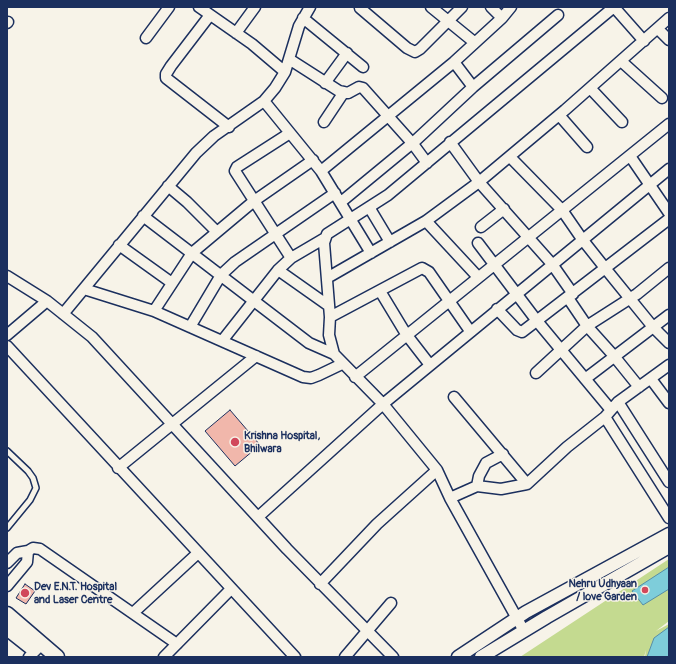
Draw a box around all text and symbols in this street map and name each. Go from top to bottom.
place label: Krishna Hospital, Bhilwara [244,429,320,455]
marker: Krishna Hospital, Bhilwara [229,436,241,448]
place label: Nehru Udhyaan / love Garden [568,577,637,603]
place label: Dev E.N.T. Hospital and Laser Centre [34,580,117,606]
marker: Nehru Udhyaan / love Garden [640,585,650,595]
marker: Dev E.N.T. Hospital and Laser Centre [19,587,31,599]

